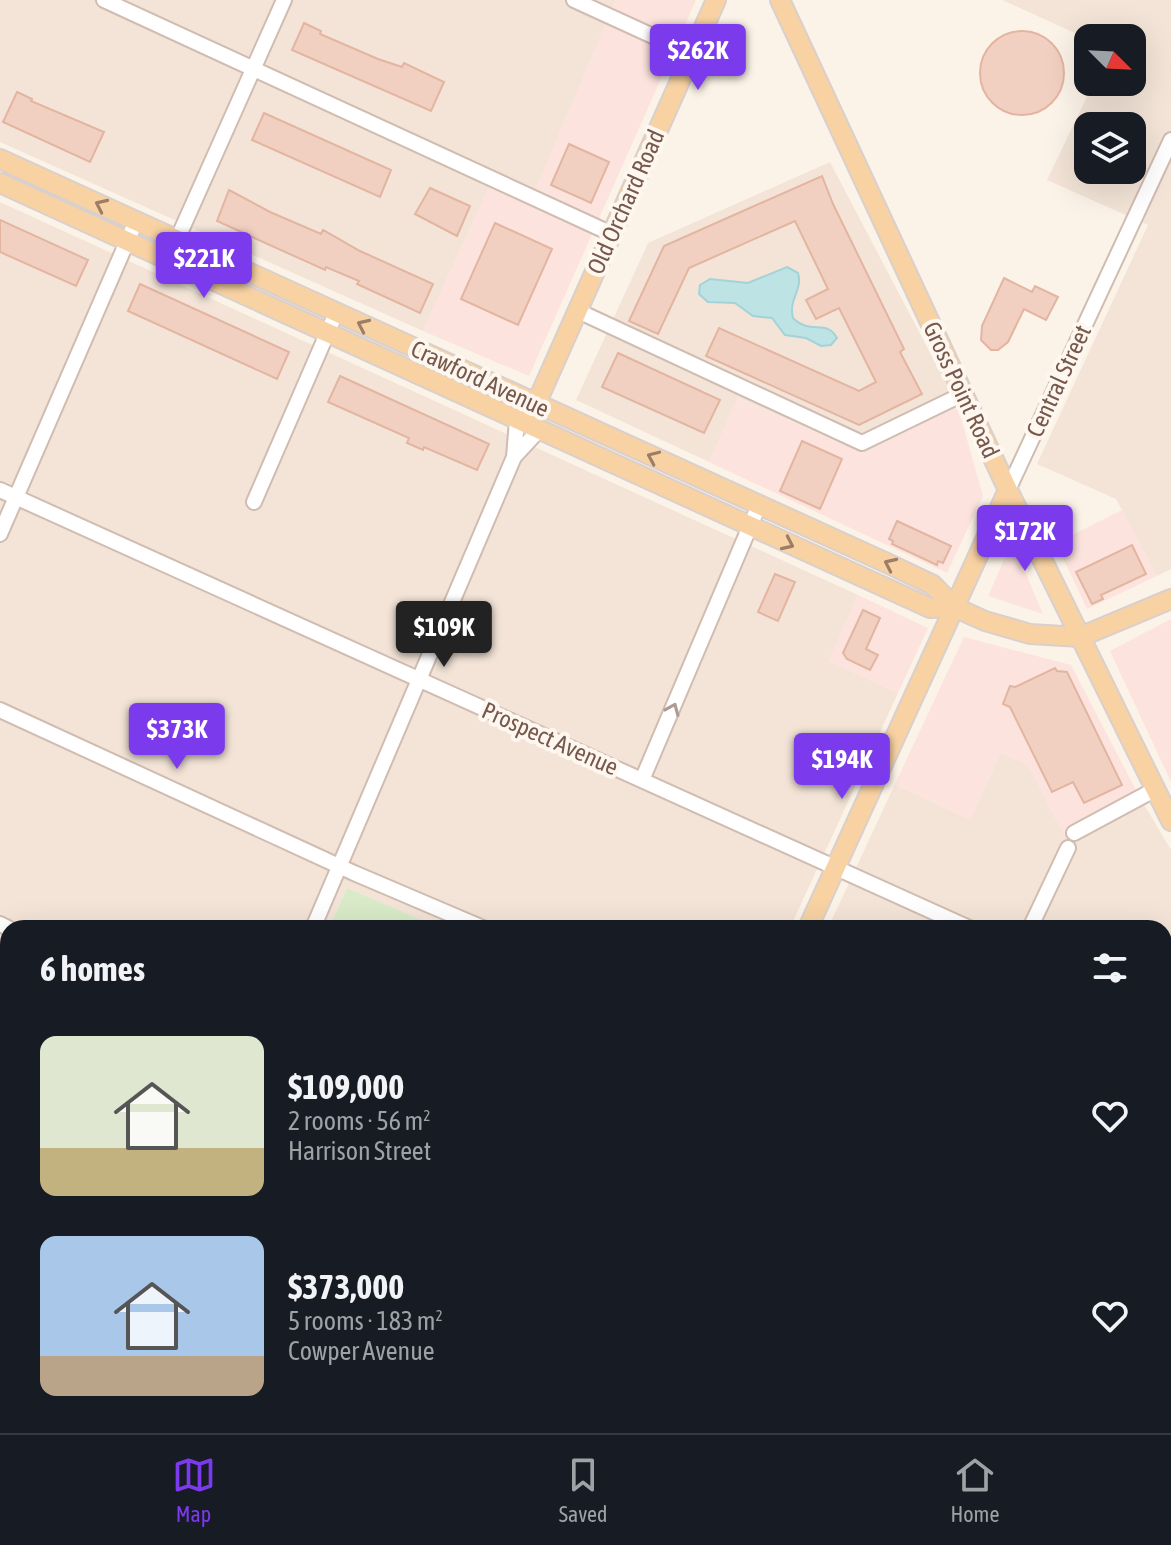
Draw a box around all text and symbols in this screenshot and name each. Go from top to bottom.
pin: $262K [642,24,754,92]
north arrow [1074,24,1146,96]
map controls [1074,24,1146,184]
text: $262K [668,35,728,65]
button: layers [1074,112,1146,184]
street label: Old Orchard Road [582,125,669,278]
one-way arrow [95,199,110,215]
pin: $221K [148,232,260,300]
text: $221K [174,243,234,273]
street label: Gross Point Road [918,317,1005,462]
one-way arrow [357,319,372,335]
street label: Central Street [1021,320,1096,441]
street label: Crawford Avenue [407,335,553,422]
one-way arrow [647,450,661,466]
pin: $172K [969,505,1081,573]
text: $172K [995,516,1055,546]
one-way arrow [780,534,795,550]
one-way arrow [883,558,898,574]
pin: $109K [388,601,500,669]
text: $109K [414,612,474,642]
street label: Prospect Avenue [478,696,623,781]
pin: $373K [121,703,233,771]
one-way arrow [663,703,679,717]
text: $373K [147,714,207,744]
pin: $194K [786,733,898,801]
text: $194K [812,744,872,774]
icon: filters [1088,946,1132,990]
text: 6 homes [40,949,145,988]
text: $109,000 [288,1067,404,1106]
icon: home [104,1068,200,1164]
icon: heart [1088,1094,1132,1138]
text: 2 rooms · 56 m² [288,1106,430,1136]
text: Harrison Street [288,1136,431,1166]
text: $373,000 [288,1267,404,1306]
icon: home [104,1268,200,1364]
icon: heart [1088,1294,1132,1338]
text: 5 rooms · 183 m² [288,1306,443,1336]
text: Cowper Avenue [288,1336,435,1366]
tab: Map [172,1453,216,1527]
tab: Saved [559,1453,607,1527]
tab: Home [950,1453,999,1527]

